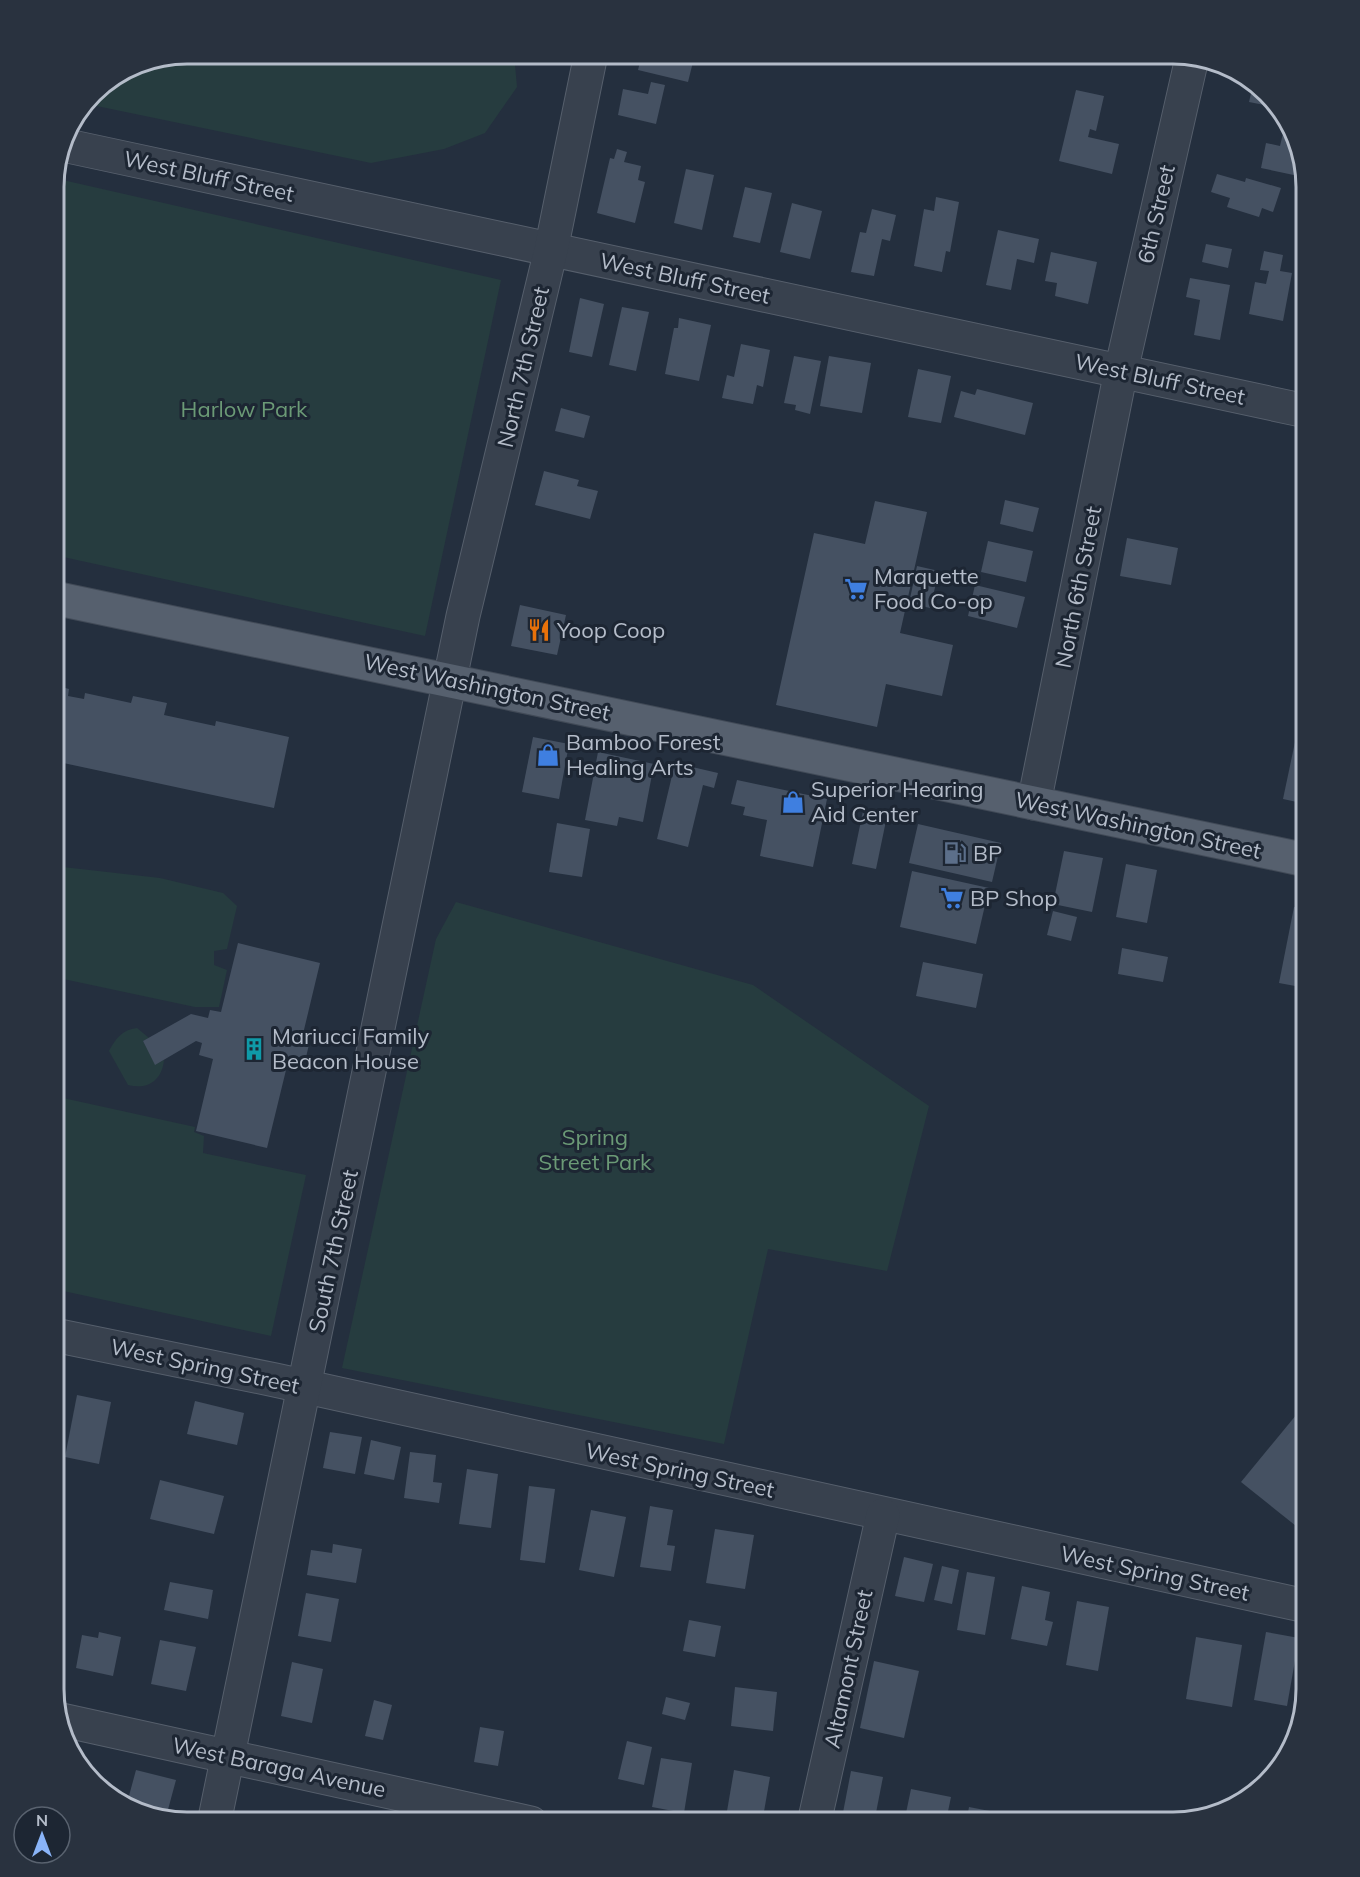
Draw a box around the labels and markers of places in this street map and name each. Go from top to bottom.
place label: Marquette Food Co-op [874,562,993,615]
supermarket icon: Marquette Food Co-op [843,576,869,602]
place label: Yoop Coop [556,616,665,644]
restaurant icon: Yoop Coop [526,617,552,643]
place label: Bamboo Forest Healing Arts [566,728,721,781]
shop icon: Bamboo Forest Healing Arts [535,742,561,768]
place label: Superior Hearing Aid Center [811,775,983,828]
shop icon: Superior Hearing Aid Center [780,789,806,815]
place label: BP [973,839,1002,867]
fuel station icon: BP [942,840,968,866]
place label: BP Shop [970,884,1057,912]
supermarket icon: BP Shop [939,885,965,911]
place label: Mariucci Family Beacon House [272,1022,429,1075]
building icon: Mariucci Family Beacon House [241,1036,267,1062]

